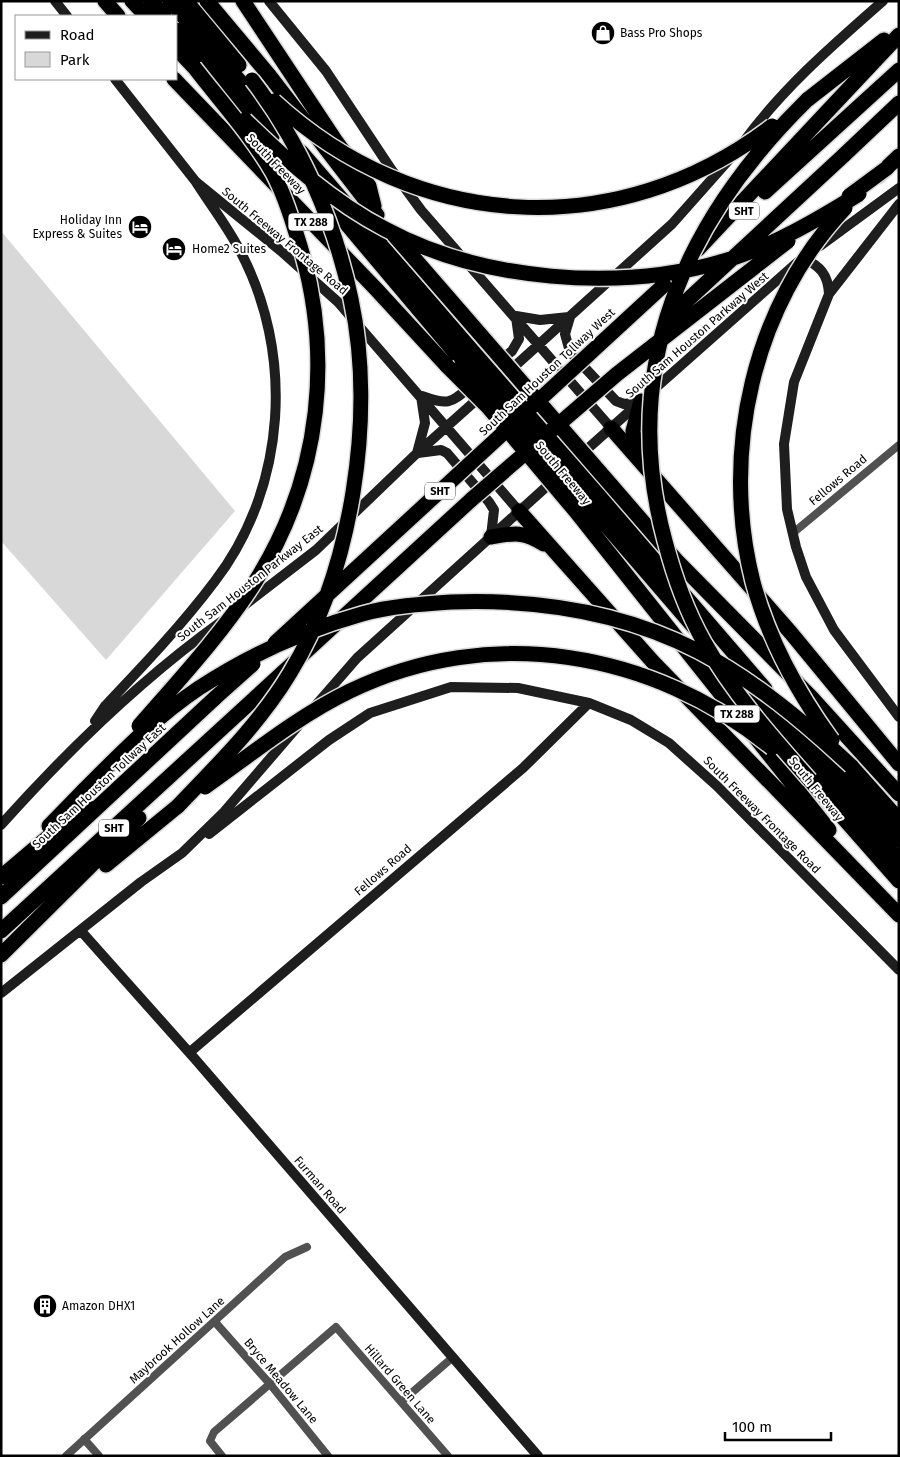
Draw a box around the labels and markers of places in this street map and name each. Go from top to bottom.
shop icon: Bass Pro Shops [590,20,616,46]
place label: Bass Pro Shops [620,26,703,40]
place label: Holiday Inn Express & Suites [32,213,122,241]
hotel icon: Holiday Inn Express & Suites [127,214,153,240]
hotel icon: Home2 Suites [161,236,187,262]
place label: Home2 Suites [192,242,266,256]
building icon: Amazon DHX1 [32,1293,58,1319]
place label: Amazon DHX1 [62,1299,135,1313]

